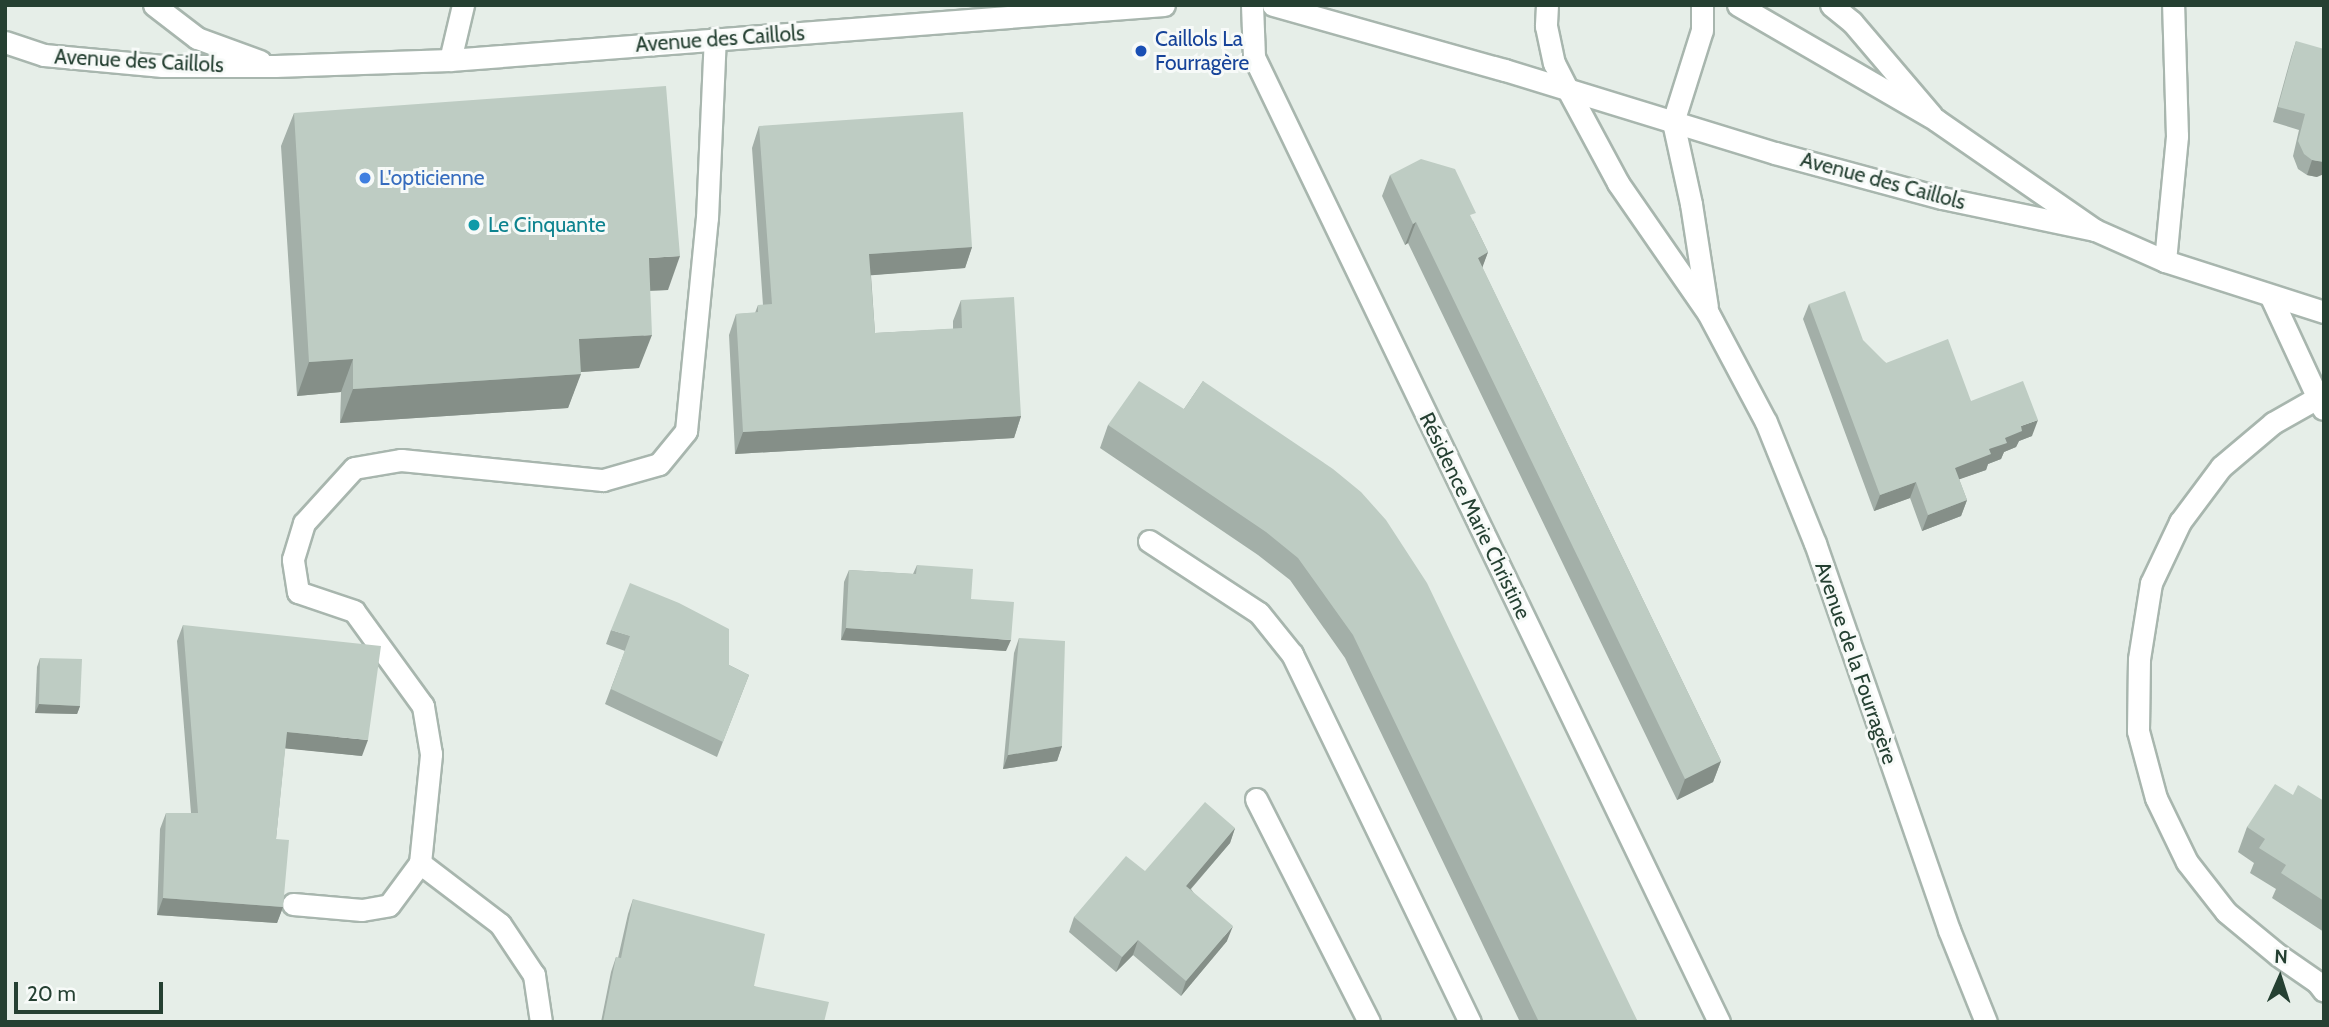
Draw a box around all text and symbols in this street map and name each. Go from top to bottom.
street label: Avenue des Caillols [635,21,805,57]
place label: Caillols La Fourragère [1155,26,1249,76]
marker: Caillols La Fourragère [1133,43,1149,59]
street label: Avenue des Caillols [54,44,224,78]
street label: Avenue des Caillols [1798,147,1968,215]
place label: L'opticienne [379,165,484,191]
marker: L'opticienne [357,170,373,186]
place label: Le Cinquante [488,212,606,238]
marker: Le Cinquante [466,217,482,233]
street label: Résidence Marie Christine [1414,409,1536,623]
street label: Avenue de la Fourragère [1810,559,1902,767]
north arrow [2245,943,2315,1013]
text: N [2274,945,2288,968]
scale bar [18,968,166,1012]
text: 20 m [27,981,76,1006]

